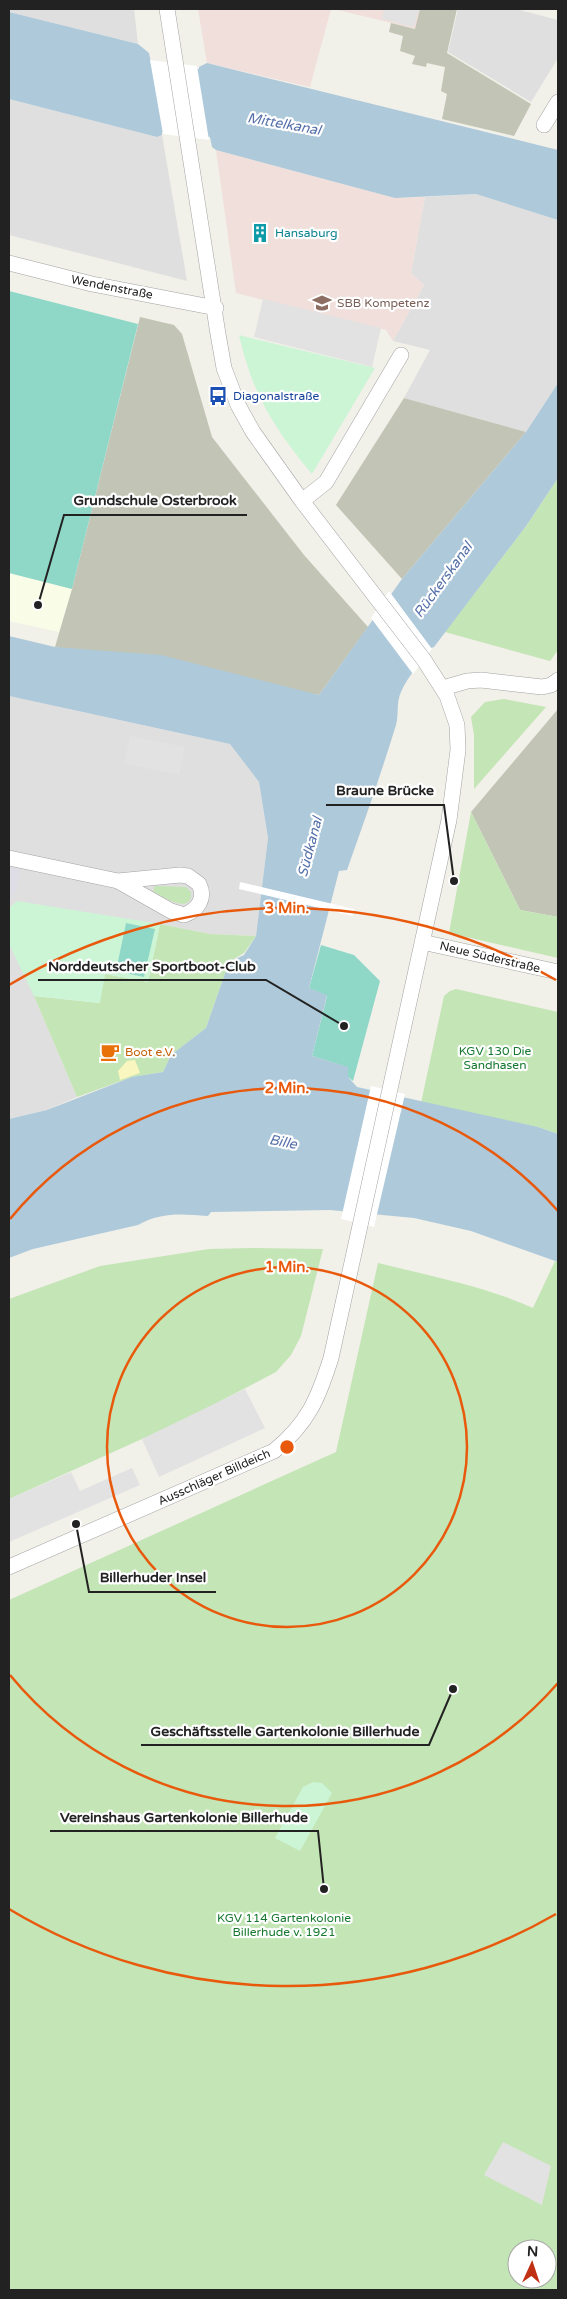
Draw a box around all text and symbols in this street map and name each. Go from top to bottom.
water label: Mittelkanal [246,109,323,139]
building icon: Hansaburg [249,222,271,244]
place label: Hansaburg [275,226,338,240]
street label: Wendenstraße [70,272,154,302]
school or university icon: SBB Kompetenz [311,292,333,314]
place label: SBB Kompetenz [337,296,429,310]
bus stop icon: Diagonalstraße [207,385,229,407]
place label: Diagonalstraße [233,389,319,403]
callout: Grundschule Osterbrook [64,486,247,515]
text: Grundschule Osterbrook [73,492,237,509]
water label: Rückerskanal [410,538,477,621]
callout: Braune Brücke [326,776,444,805]
text: Braune Brücke [336,782,434,799]
water label: Südkanal [294,814,327,879]
text: 3 Min. [265,899,309,917]
street label: Neue Süderstraße [438,939,542,975]
callout: Norddeutscher Sportboot-Club [38,951,266,980]
text: Norddeutscher Sportboot-Club [48,958,256,975]
cafe icon: Boot e.V. [99,1041,121,1063]
park label: KGV 130 Die Sandhasen [459,1044,532,1072]
place label: Boot e.V. [125,1045,175,1059]
text: 2 Min. [265,1079,309,1097]
water label: Bille [268,1131,299,1153]
text: 1 Min. [265,1258,309,1276]
centre of rings [278,1438,296,1456]
street label: Ausschläger Billdeich [156,1446,272,1508]
callout: Billerhuder Insel [89,1563,216,1592]
text: Billerhuder Insel [100,1569,206,1586]
callout: Geschäftsstelle Gartenkolonie Billerhude [141,1716,429,1745]
text: Geschäftsstelle Gartenkolonie Billerhude [151,1723,419,1740]
callout: Vereinshaus Gartenkolonie Billerhude [50,1802,318,1831]
text: Vereinshaus Gartenkolonie Billerhude [60,1809,308,1826]
park label: KGV 114 Gartenkolonie Billerhude v. 1921 [217,1911,351,1939]
north arrow [507,2239,557,2289]
text: N [527,2243,539,2260]

